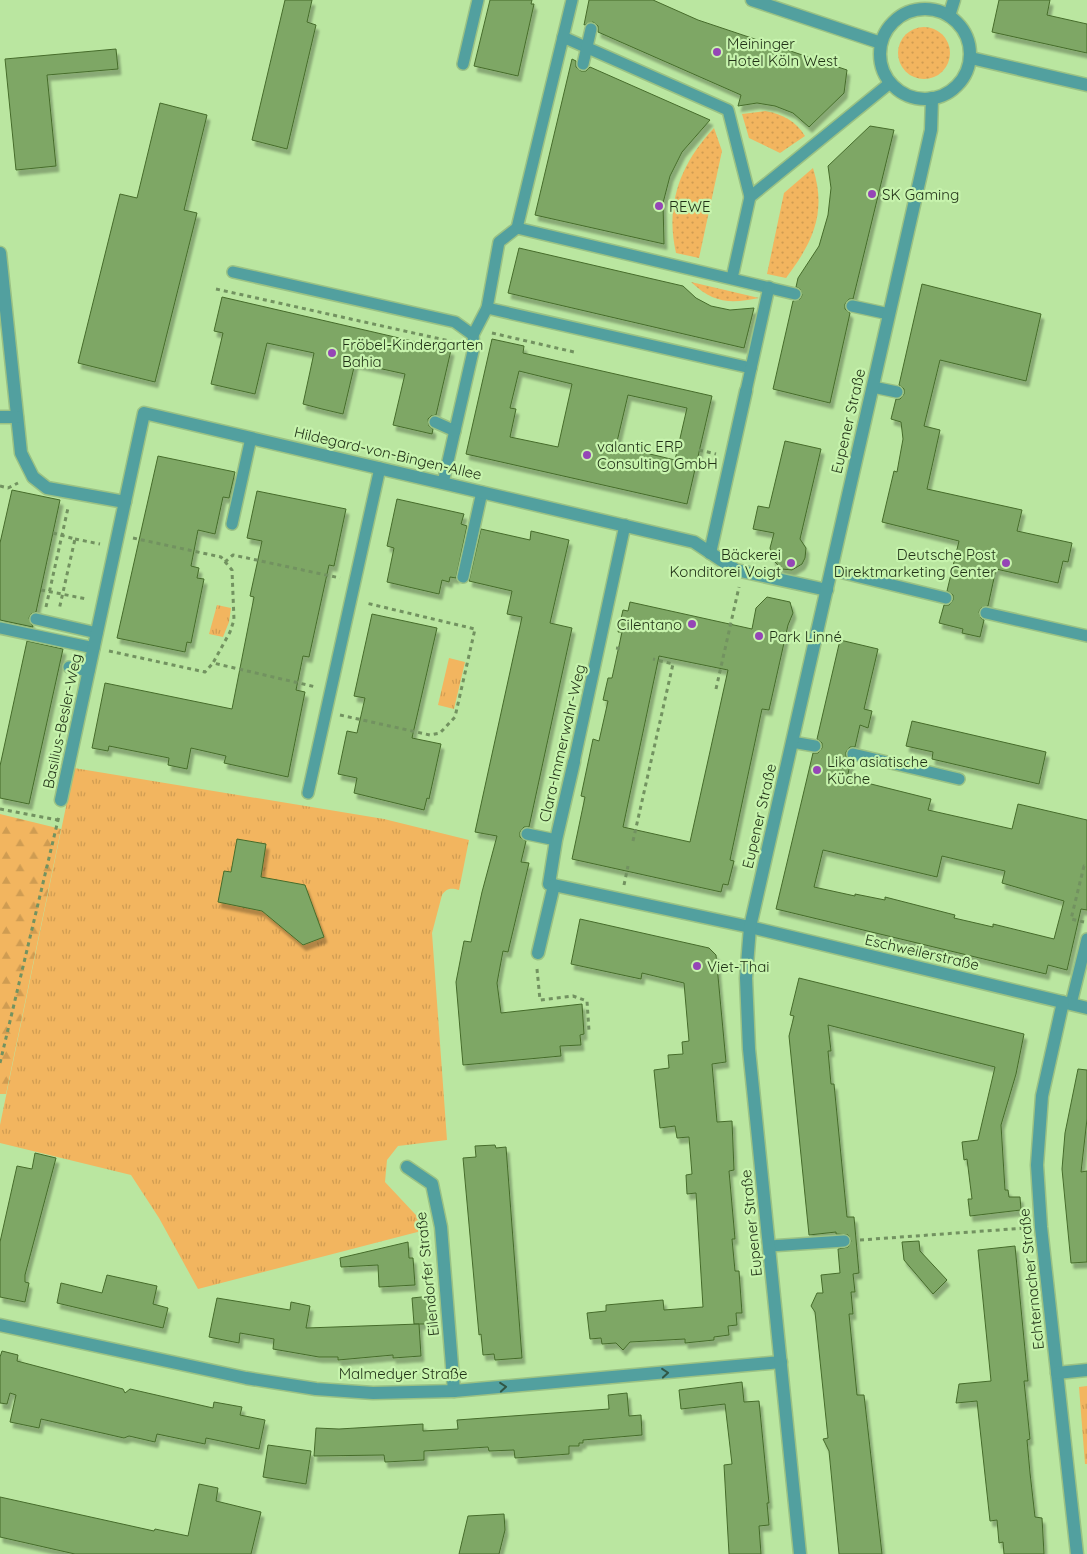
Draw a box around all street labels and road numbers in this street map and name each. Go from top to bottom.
street label: Eupener Straße [827,367,869,475]
street label: Hildegard-von-Bingen-Allee [292,422,484,484]
street label: Basilius-Besler-Weg [38,652,86,790]
street label: Clara-Immerwahr-Weg [535,662,589,824]
street label: Eupener Straße [738,762,780,870]
street label: Eschweilerstraße [863,930,981,974]
street label: Eupener Straße [736,1169,766,1277]
street label: Echternacher Straße [1014,1207,1048,1351]
street label: Eilendorfer Straße [411,1211,443,1337]
street label: Malmedyer Straße [339,1364,467,1383]

